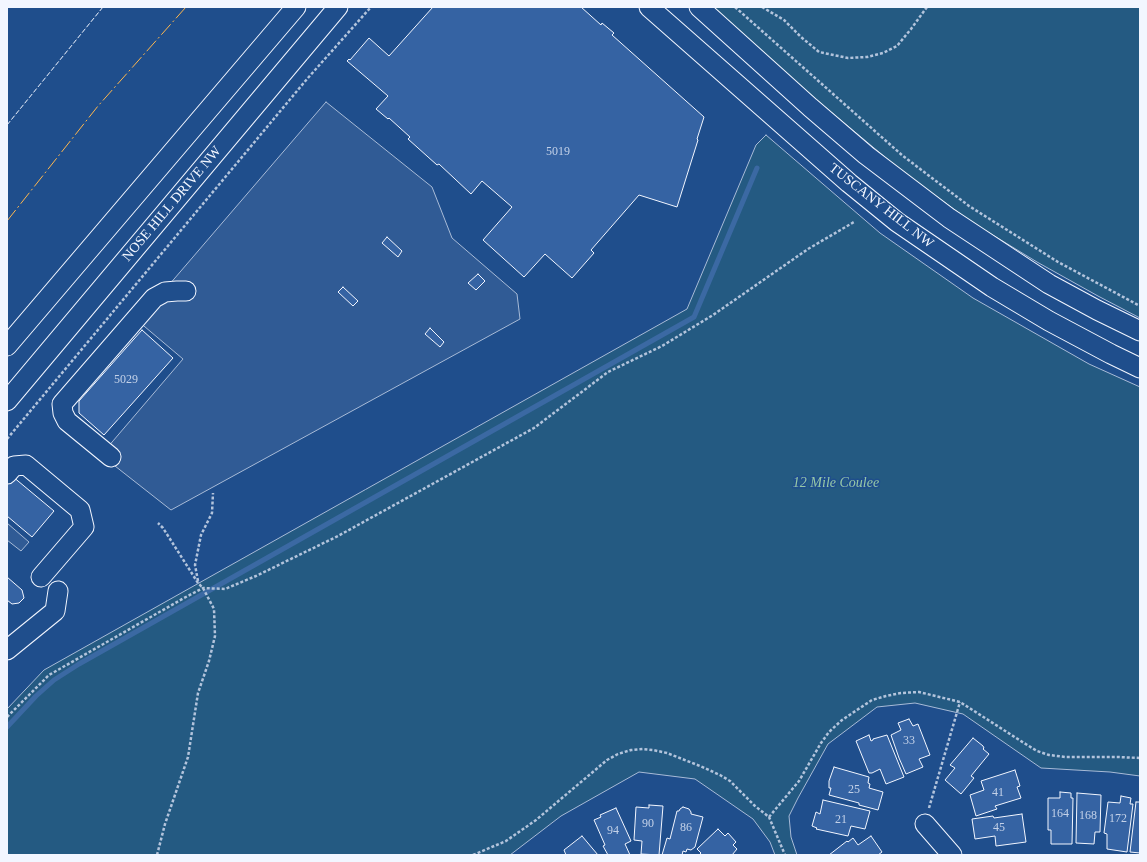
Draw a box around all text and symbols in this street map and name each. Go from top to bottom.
street label: NOSE HILL DRIVE NW [119,143,225,265]
house number: 5019 [546,145,570,159]
street label: TUSCANY HILL NW [825,160,937,252]
house number: 5029 [114,373,138,387]
park label: 12 Mile Coulee [793,475,879,491]
house number: 33 [903,734,915,748]
house number: 25 [848,783,860,797]
house number: 41 [992,786,1004,800]
house number: 164 [1051,807,1069,821]
house number: 168 [1079,809,1097,823]
house number: 172 [1109,812,1127,826]
house number: 21 [835,813,847,827]
house number: 90 [642,817,654,831]
house number: 86 [680,821,692,835]
house number: 45 [993,821,1005,835]
house number: 94 [607,824,619,838]

